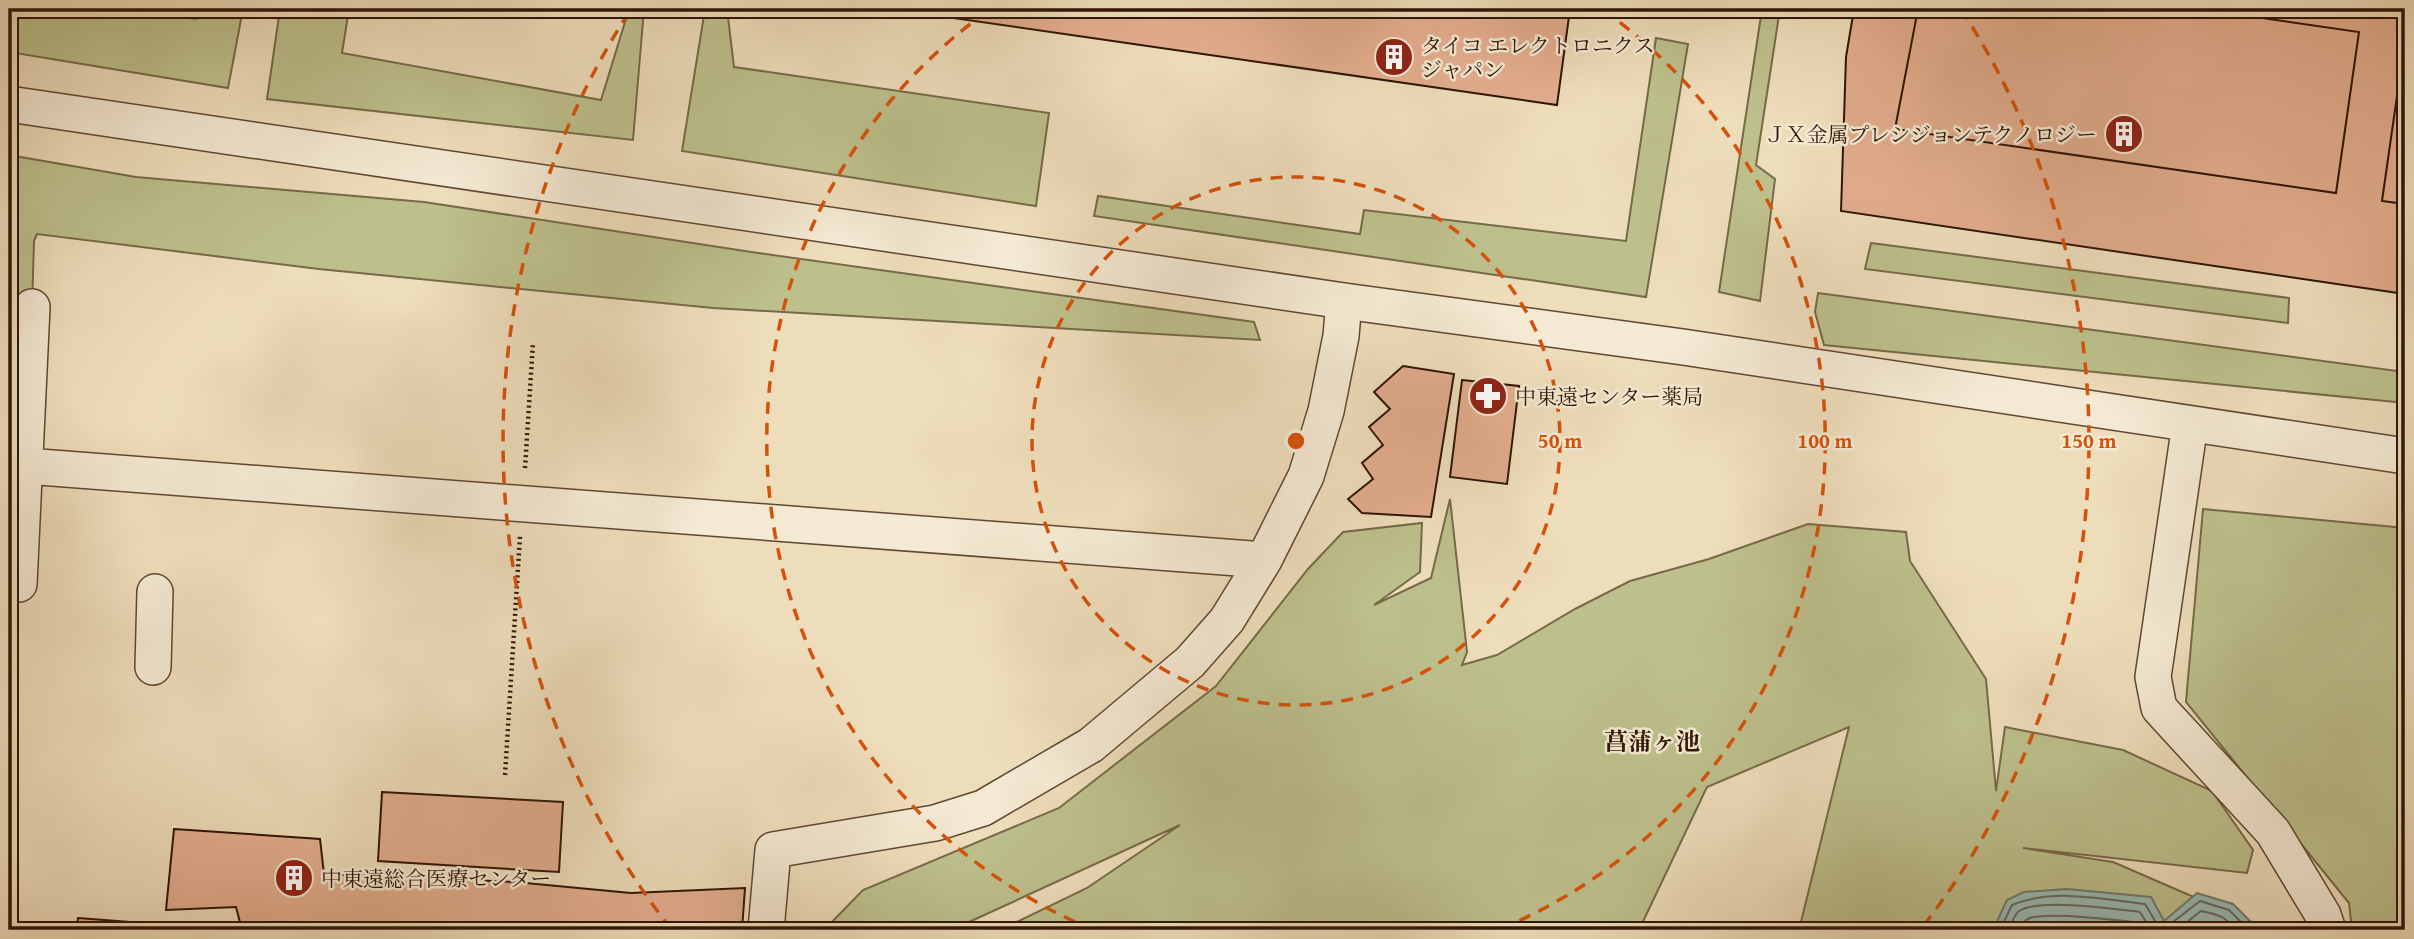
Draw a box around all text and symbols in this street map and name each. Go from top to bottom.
place label: タイコ エレクトロニクス ジャパン [1421,30,1655,85]
building icon: タイコ エレクトロニクス ジャパン [1373,36,1415,78]
building icon: ＪＸ金属プレシジョンテクノロジー [2103,113,2145,155]
place label: ＪＸ金属プレシジョンテクノロジー [1765,119,2097,150]
pharmacy icon: 中東遠センター薬局 [1467,375,1509,417]
place label: 中東遠センター薬局 [1515,381,1703,412]
text: 50 m [1538,425,1582,456]
text: 100 m [1797,425,1853,456]
text: 150 m [2061,425,2117,456]
centre of rings [1284,429,1308,453]
district label: 菖蒲ヶ池 [1604,724,1700,759]
building icon: 中東遠総合医療センター [273,857,315,899]
place label: 中東遠総合医療センター [321,863,551,894]

